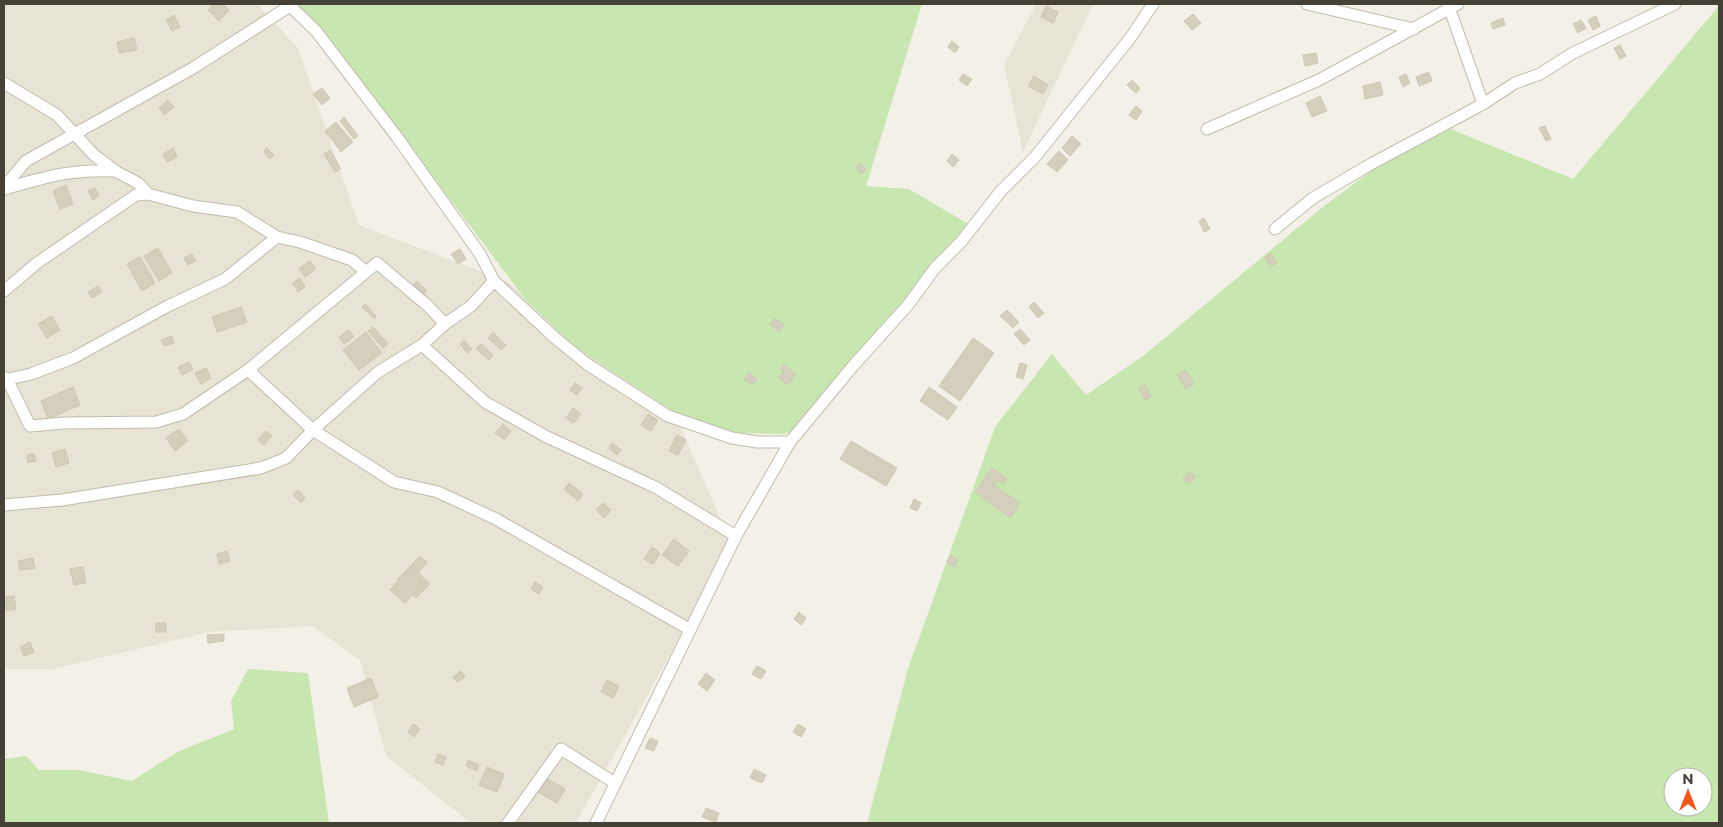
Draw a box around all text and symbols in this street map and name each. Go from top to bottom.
north arrow [1663,767,1713,817]
text: N [1682,770,1694,788]

